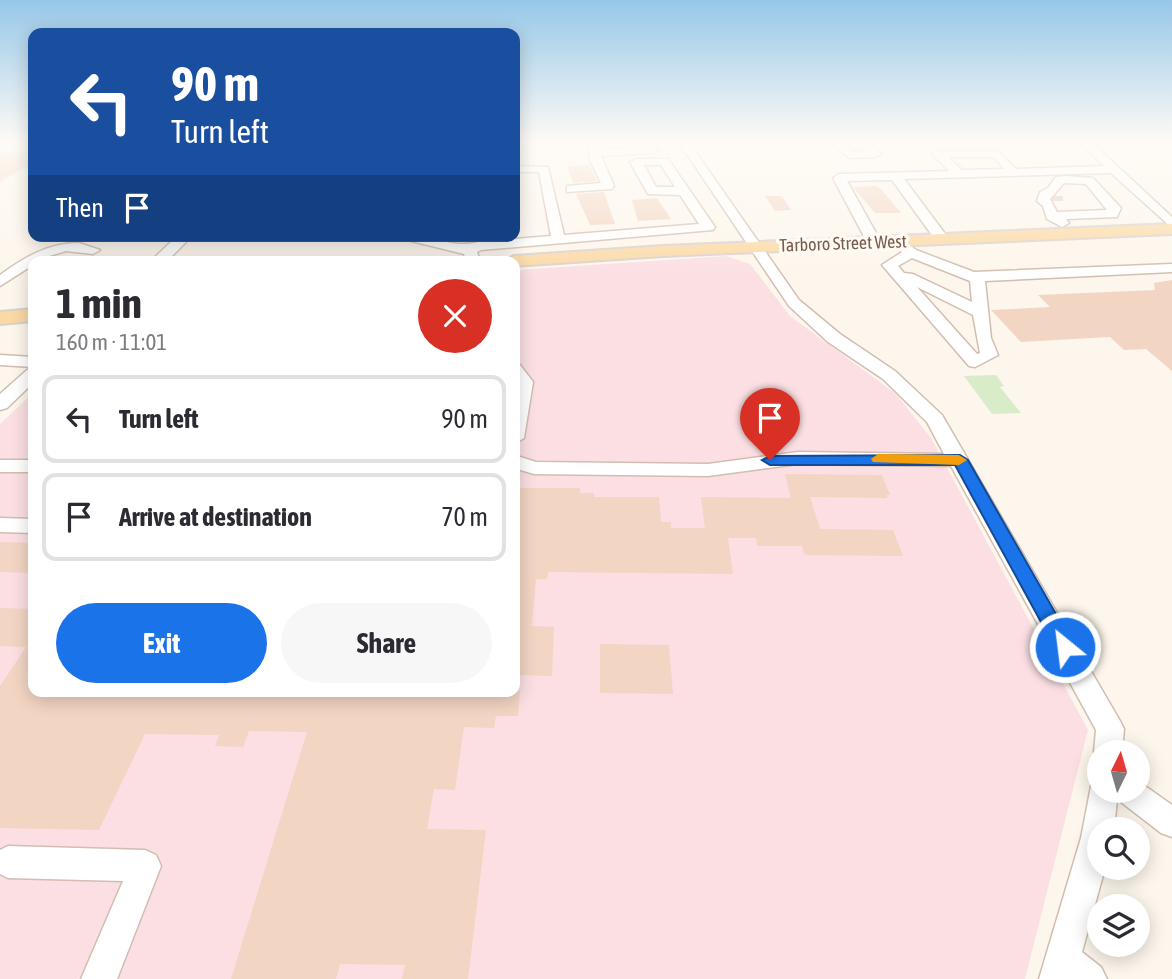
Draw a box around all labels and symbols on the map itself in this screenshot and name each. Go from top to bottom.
street label: Tarboro Street West [779,230,907,256]
pin [740,388,800,460]
position arrow [1028,610,1102,684]
north arrow [1087,740,1150,803]

